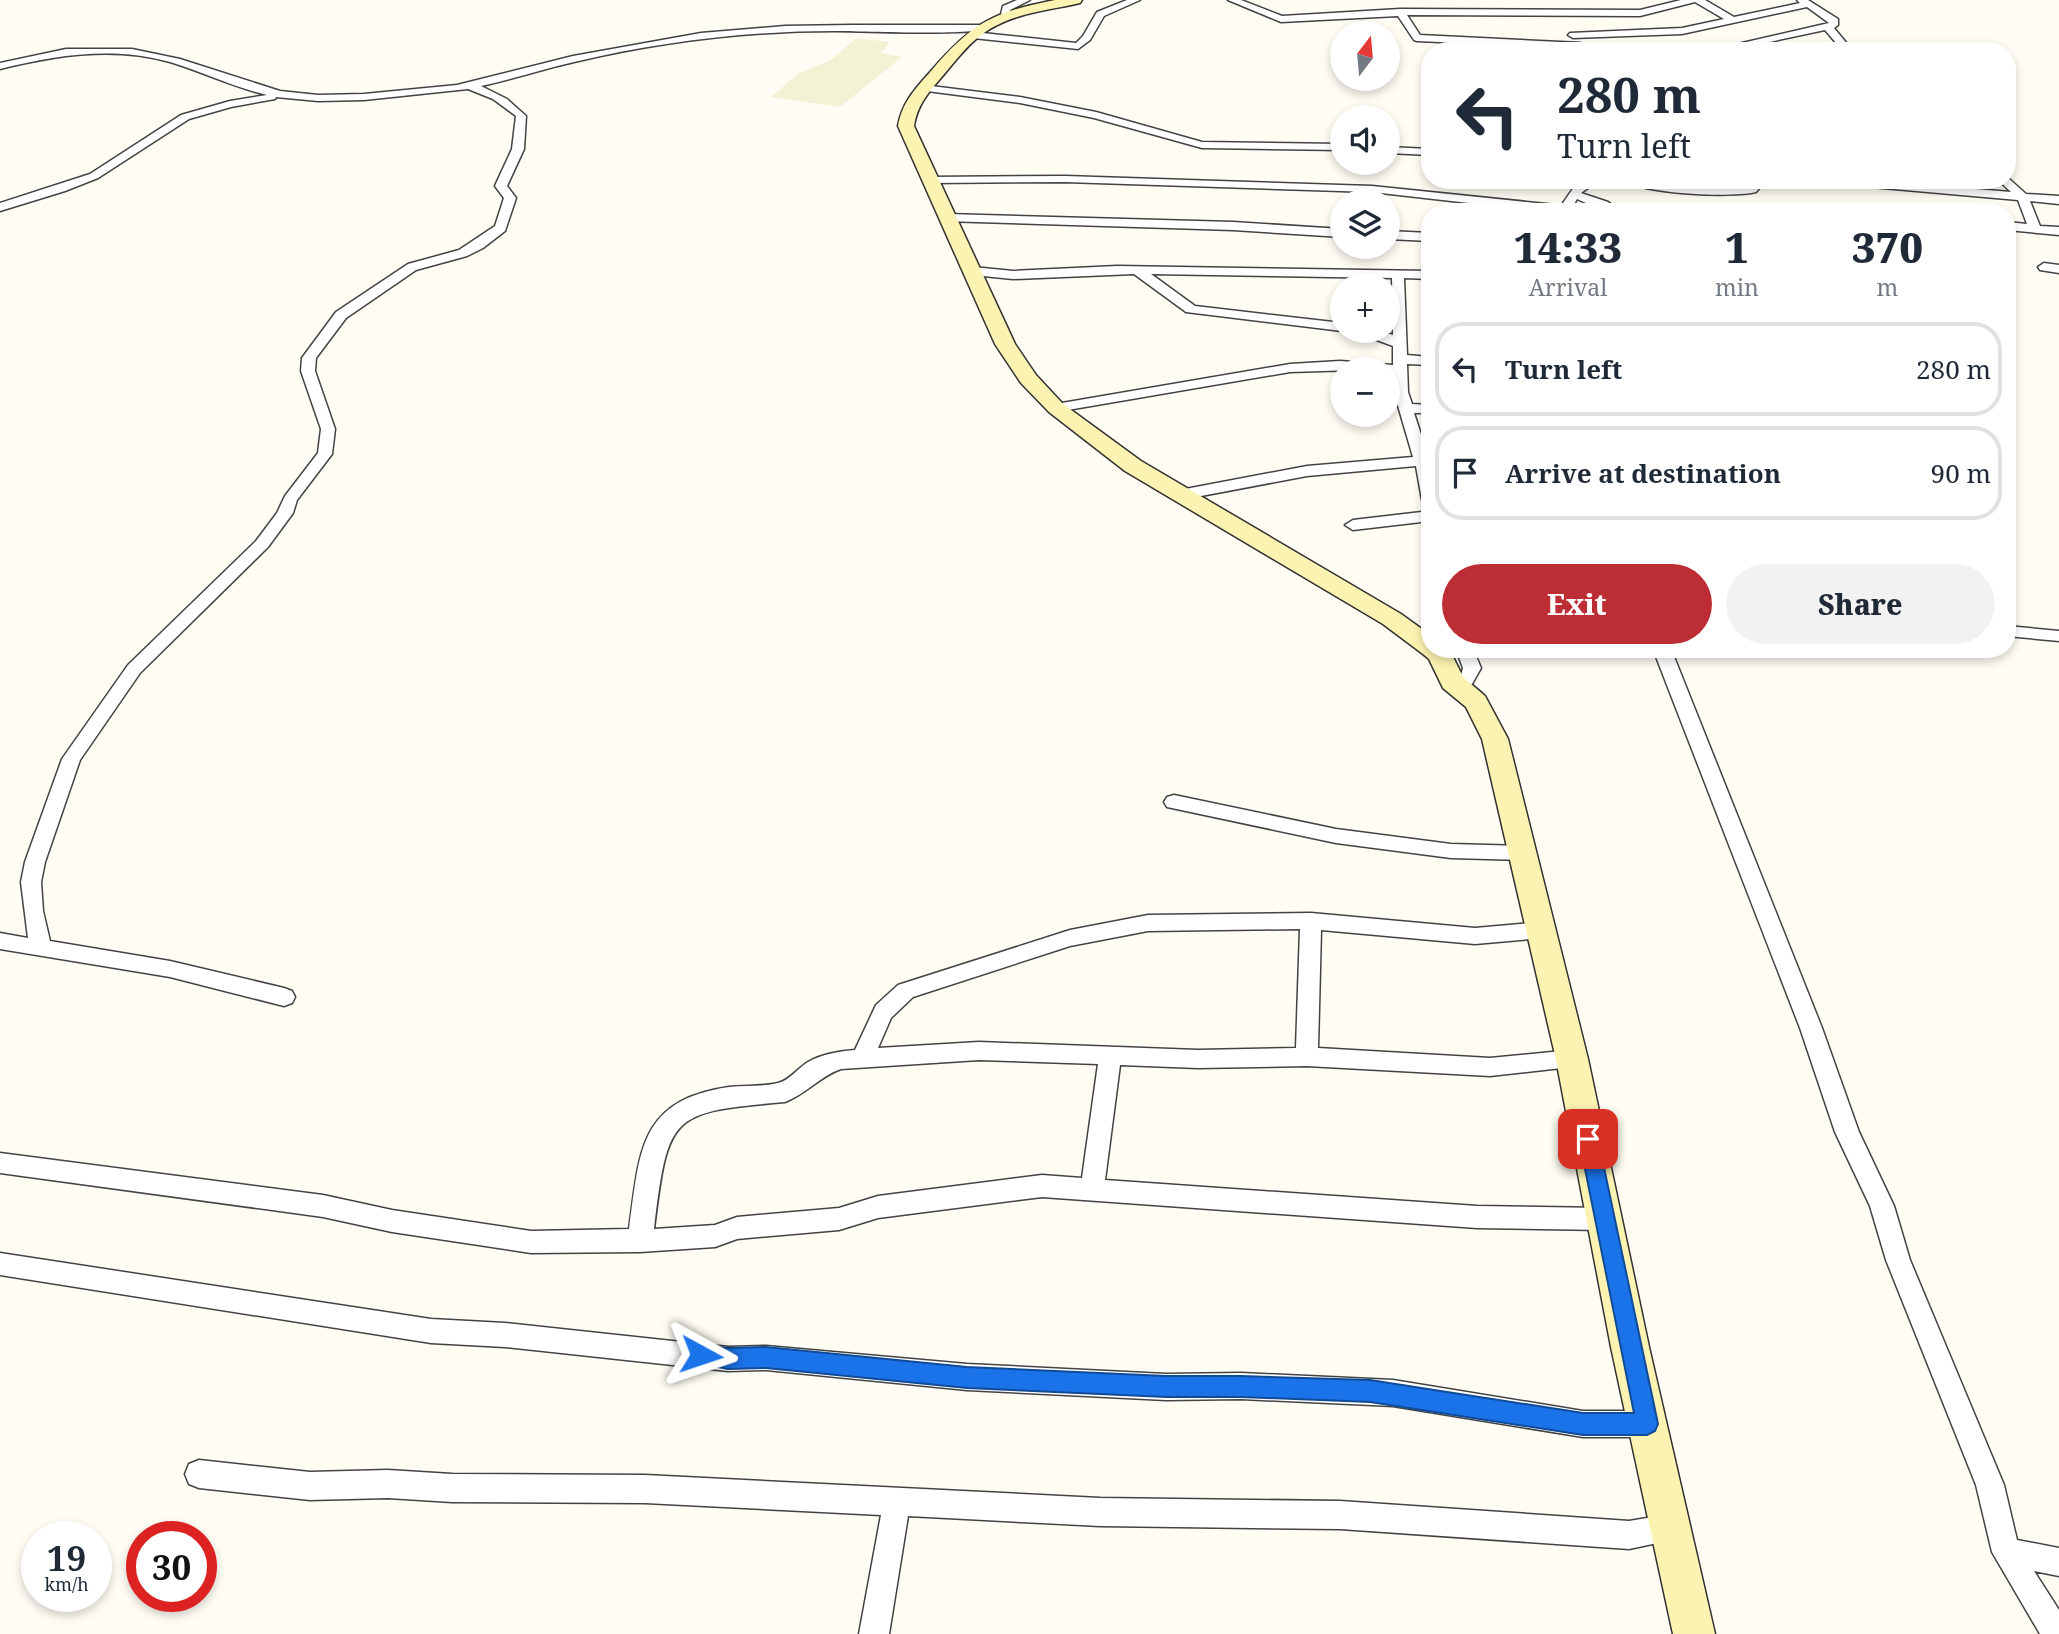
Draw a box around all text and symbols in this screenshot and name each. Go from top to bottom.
north arrow [1330,21,1400,91]
map controls [1330,21,1400,427]
text: 280 m [1557,61,1701,127]
icon: left [1442,70,1533,161]
button: sound [1330,105,1400,175]
text: Turn left [1557,124,1691,167]
button: layers [1330,189,1400,259]
text: 14:33 [1514,218,1622,275]
text: 1 [1725,218,1749,275]
text: 370 [1852,218,1923,275]
text: Arrival [1529,271,1607,303]
text: min [1715,271,1759,303]
text: m [1877,271,1898,303]
button: + [1330,273,1400,343]
icon: left [1446,350,1484,388]
text: Turn left [1505,351,1622,387]
text: 280 m [1916,351,1991,387]
button: − [1330,357,1400,427]
icon: arrive [1446,454,1484,492]
text: Arrive at destination [1505,455,1781,491]
text: 90 m [1931,455,1991,491]
button: Exit [1442,564,1712,644]
button: Share [1726,564,1995,644]
pin [1558,1109,1618,1169]
icon: arrive [1569,1120,1607,1158]
position arrow [664,1318,738,1392]
speed limit sign: 30 [126,1521,217,1612]
text: 19 [47,1534,86,1581]
text: km/h [44,1572,89,1596]

